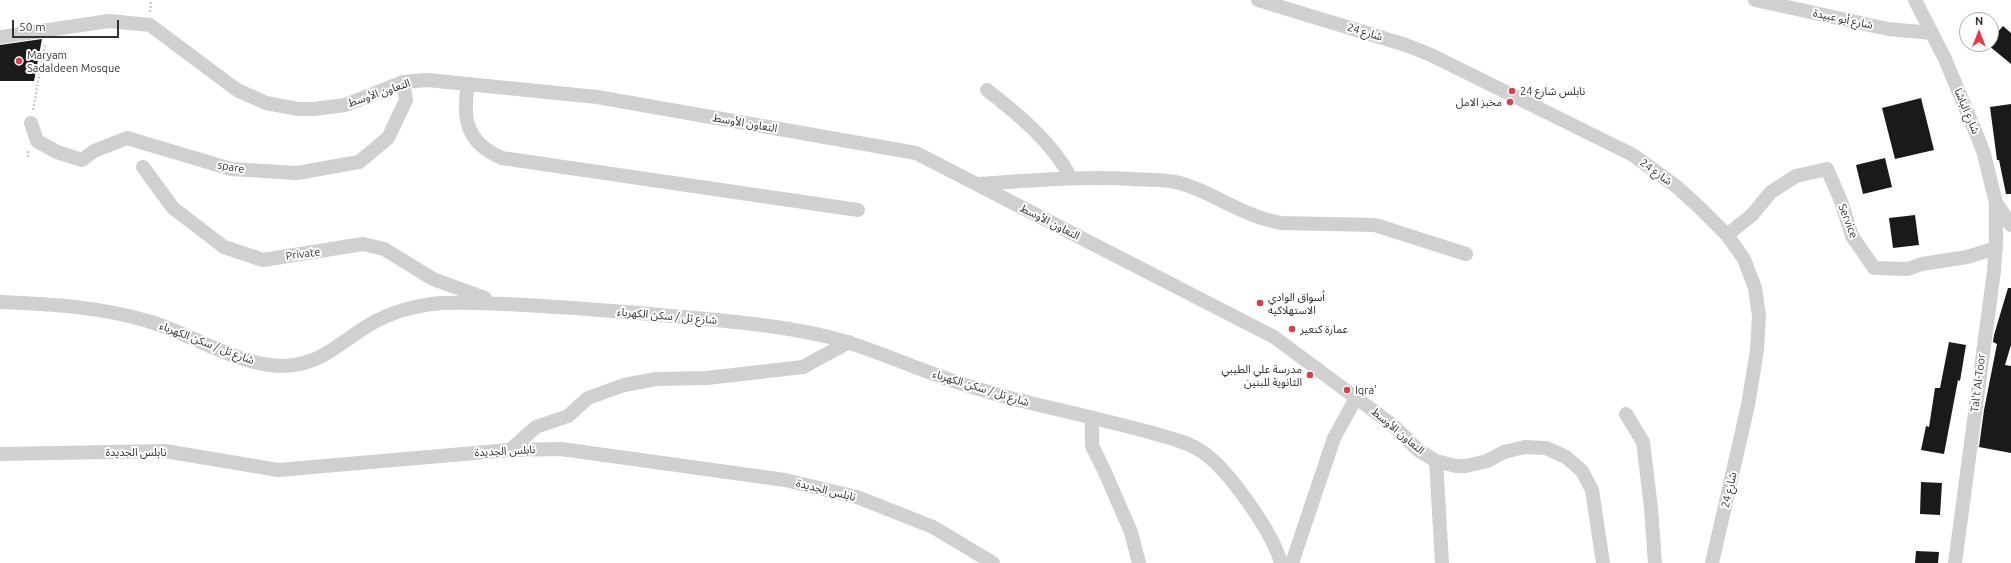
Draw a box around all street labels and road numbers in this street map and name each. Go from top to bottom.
street label: شارع أبو عبيدة [1812,6,1874,32]
street label: شارع 24 [1346,20,1384,44]
street label: التعاون الأوسط [346,76,412,110]
street label: شارع الباشا [1952,86,1982,136]
street label: التعاون الأوسط [712,111,778,135]
street label: شارع 24 [1637,156,1675,188]
street label: spare [217,158,245,176]
street label: التعاون الأوسط [1018,201,1082,243]
street label: Service [1835,202,1861,240]
street label: Private [285,245,321,263]
street label: شارع تل / سكن الكهرباء [616,305,718,327]
street label: شارع تل / سكن الكهرباء [158,319,256,367]
street label: Tal't Al-Toor [1968,353,1988,413]
street label: شارع تل / سكن الكهرباء [931,367,1031,409]
street label: التعاون الأوسط [1369,405,1427,457]
street label: نابلس الجديدة [474,443,536,459]
street label: نابلس الجديدة [106,445,166,459]
street label: شارع 24 [1718,471,1740,509]
street label: نابلس الجديدة [795,476,857,504]

